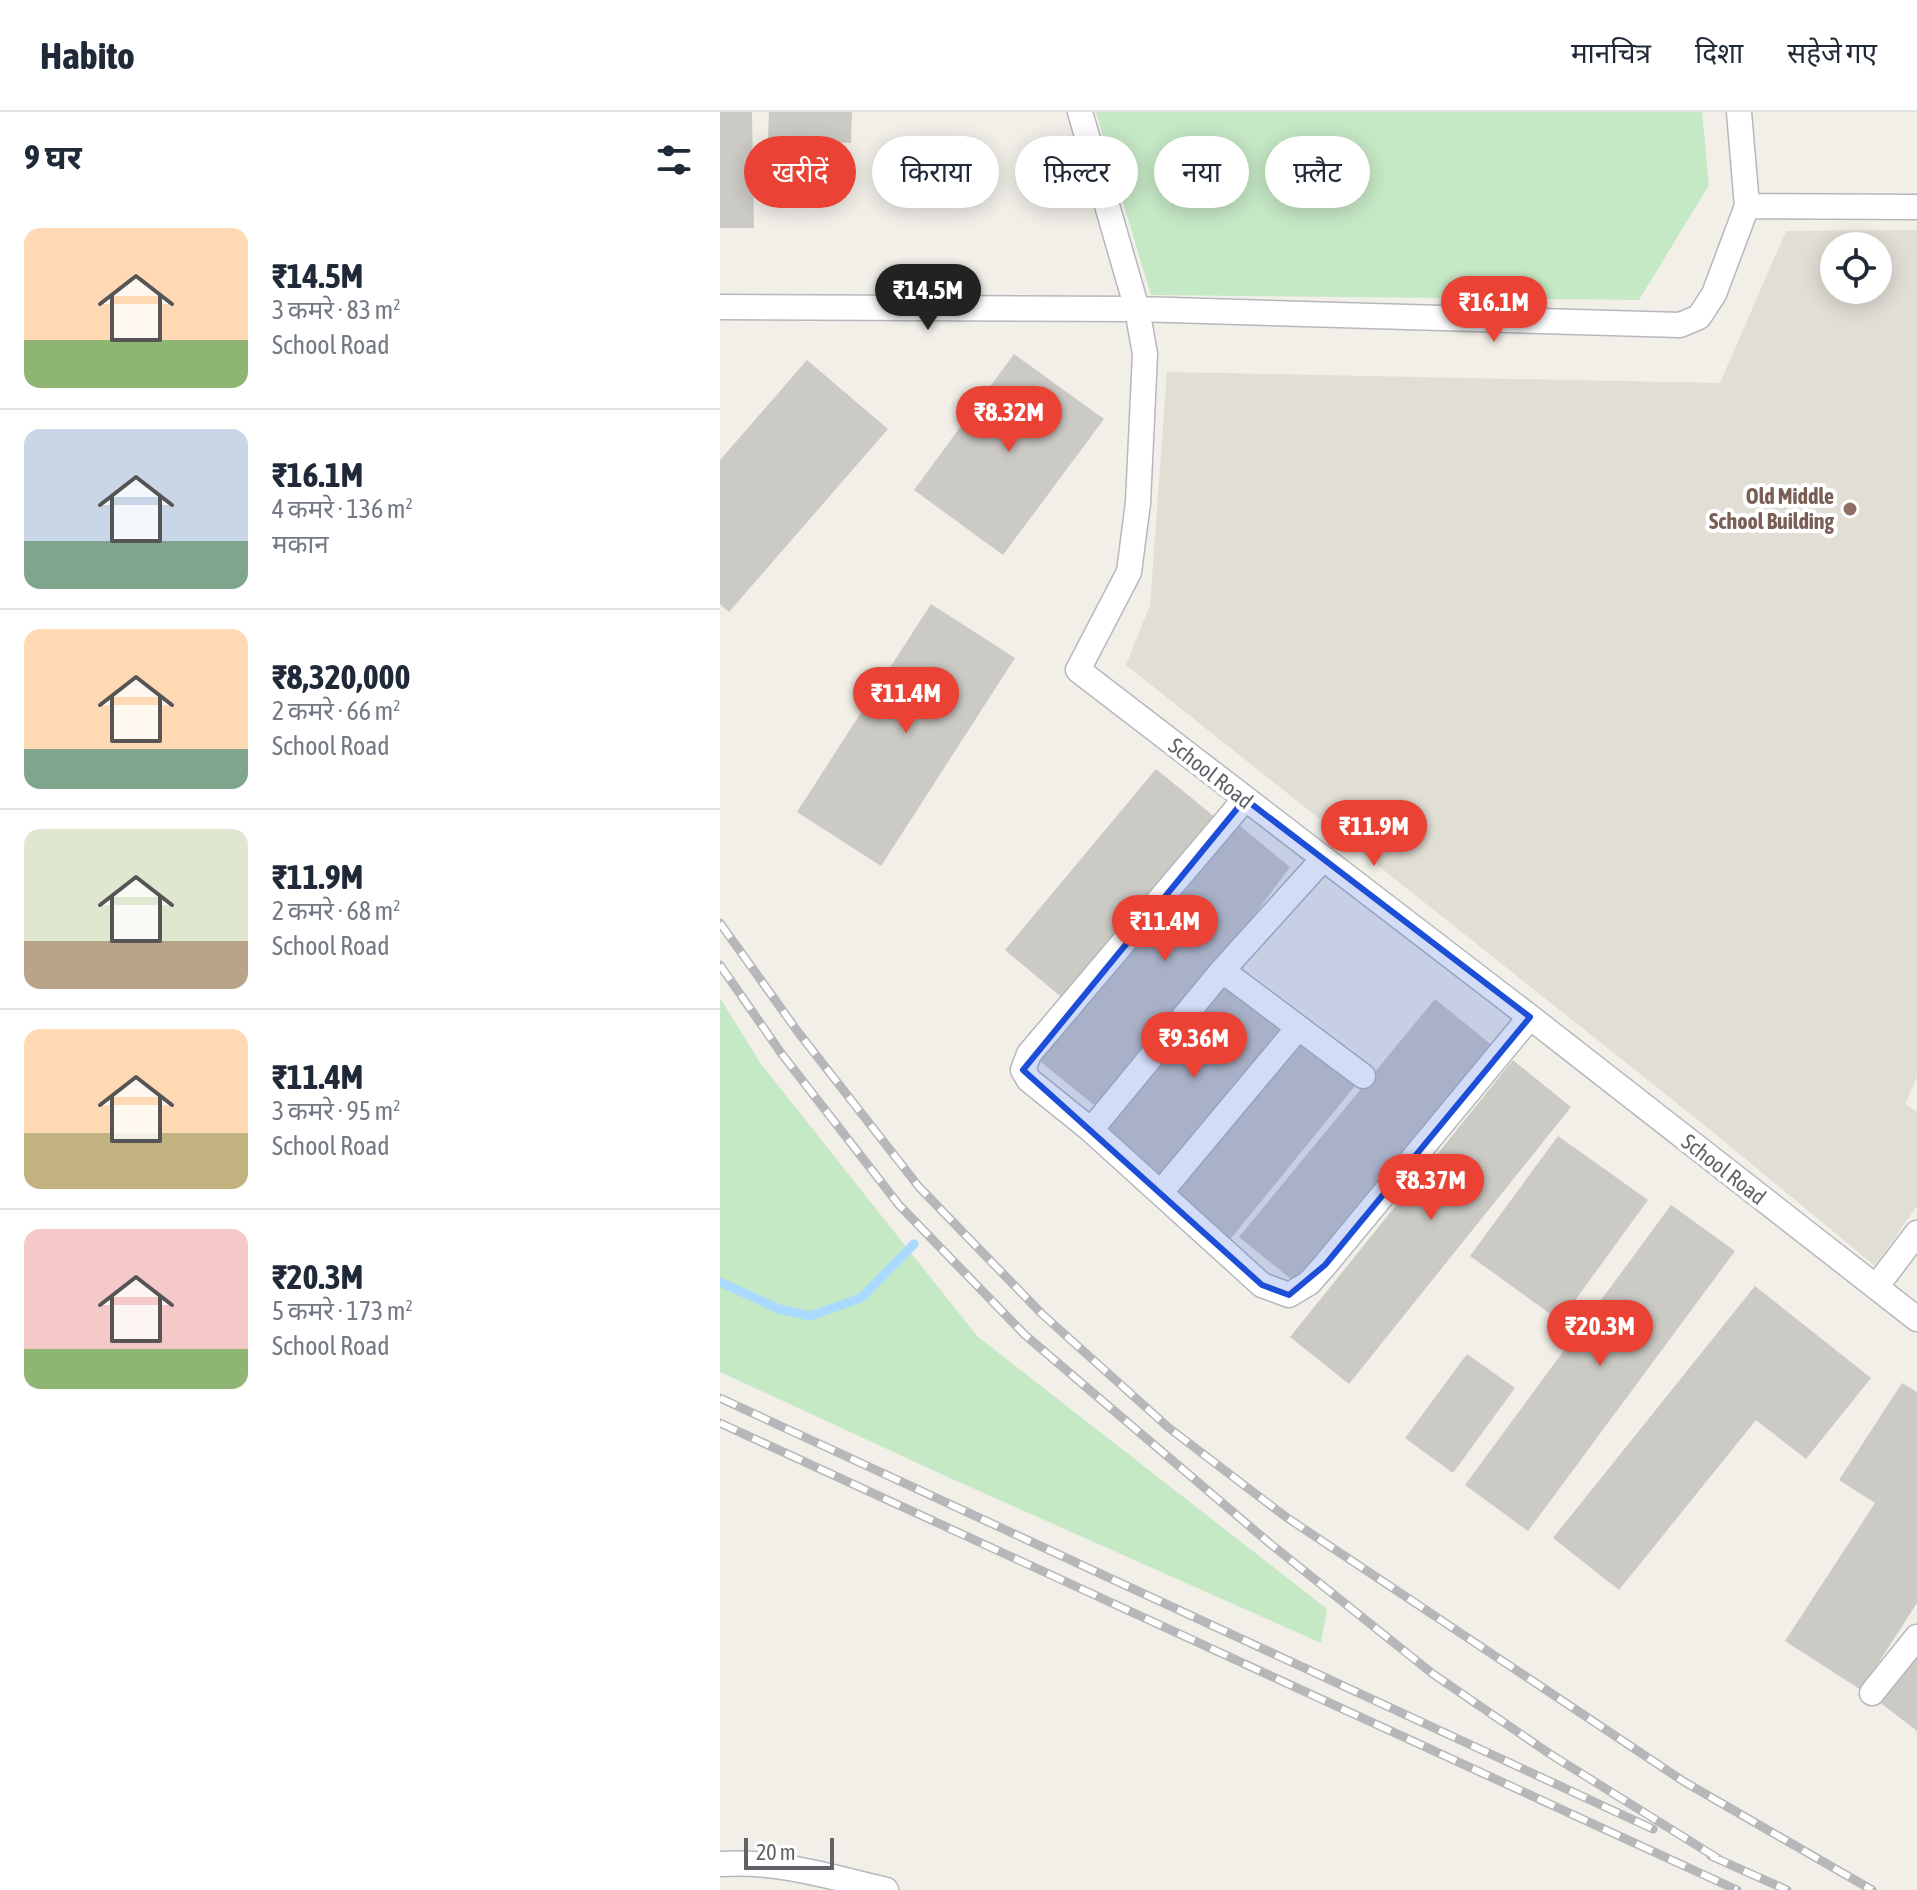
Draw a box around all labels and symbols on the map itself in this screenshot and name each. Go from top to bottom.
pin: ₹14.5M [863,264,993,332]
pin: ₹16.1M [1429,276,1559,344]
pin: ₹8.32M [944,386,1074,454]
place label: Old Middle School Building [1709,483,1835,534]
marker: Old Middle School Building [1841,500,1859,518]
pin: ₹11.4M [841,667,971,735]
street label: School Road [1164,732,1258,814]
pin: ₹11.9M [1309,800,1439,868]
pin: ₹11.4M [1100,895,1230,963]
pin: ₹9.36M [1129,1012,1259,1080]
street label: School Road [1677,1128,1771,1210]
pin: ₹8.37M [1366,1154,1496,1222]
pin: ₹20.3M [1535,1300,1665,1368]
scale bar [744,1834,834,1870]

